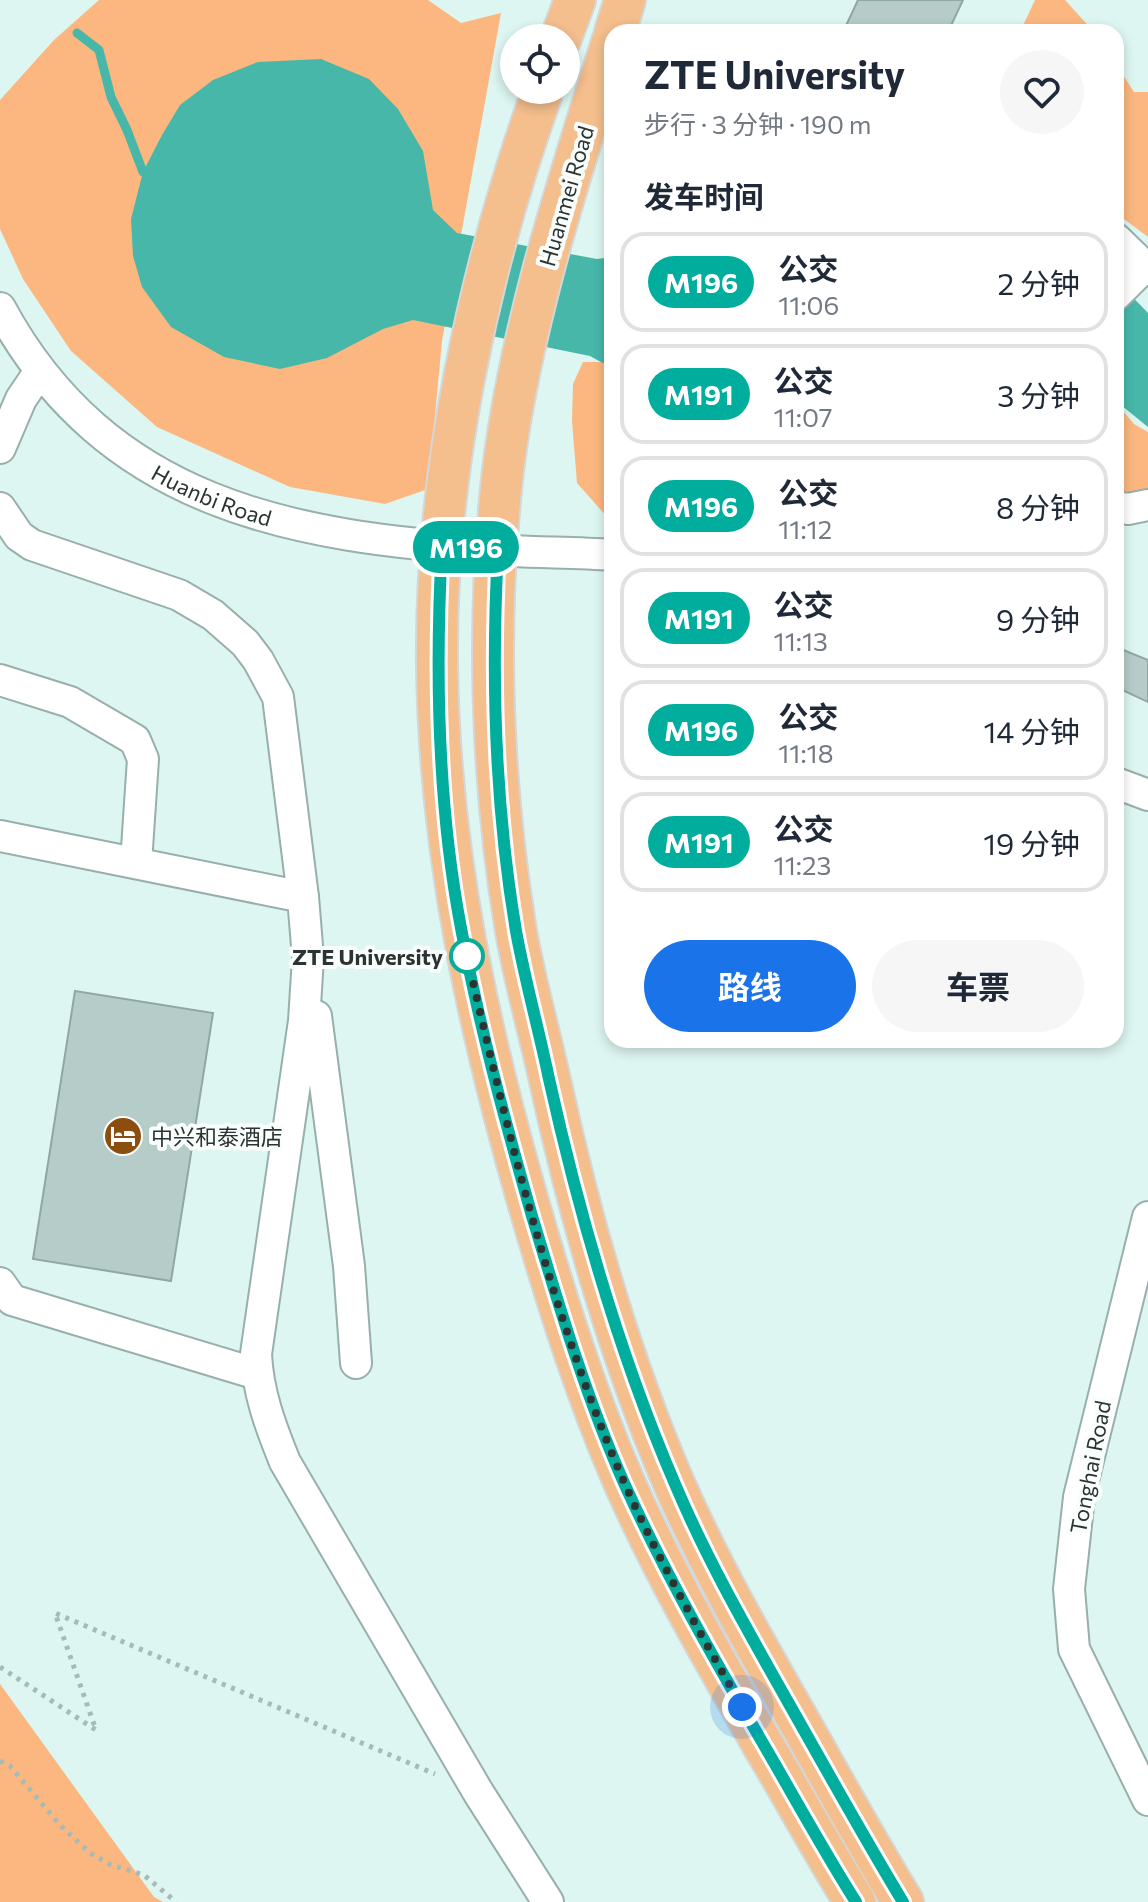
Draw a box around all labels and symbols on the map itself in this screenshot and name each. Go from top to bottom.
street label: Huanmei Road [533,123,599,269]
street label: Huanbi Road [147,458,275,531]
line badge: M196 [410,521,522,573]
marker: ZTE University [450,939,484,973]
place label: ZTE University [292,943,443,970]
hotel icon: 中兴和泰酒店 [102,1115,144,1157]
place label: 中兴和泰酒店 [151,1123,283,1150]
street label: Tonghai Road [1064,1398,1116,1536]
your location [722,1687,762,1727]

